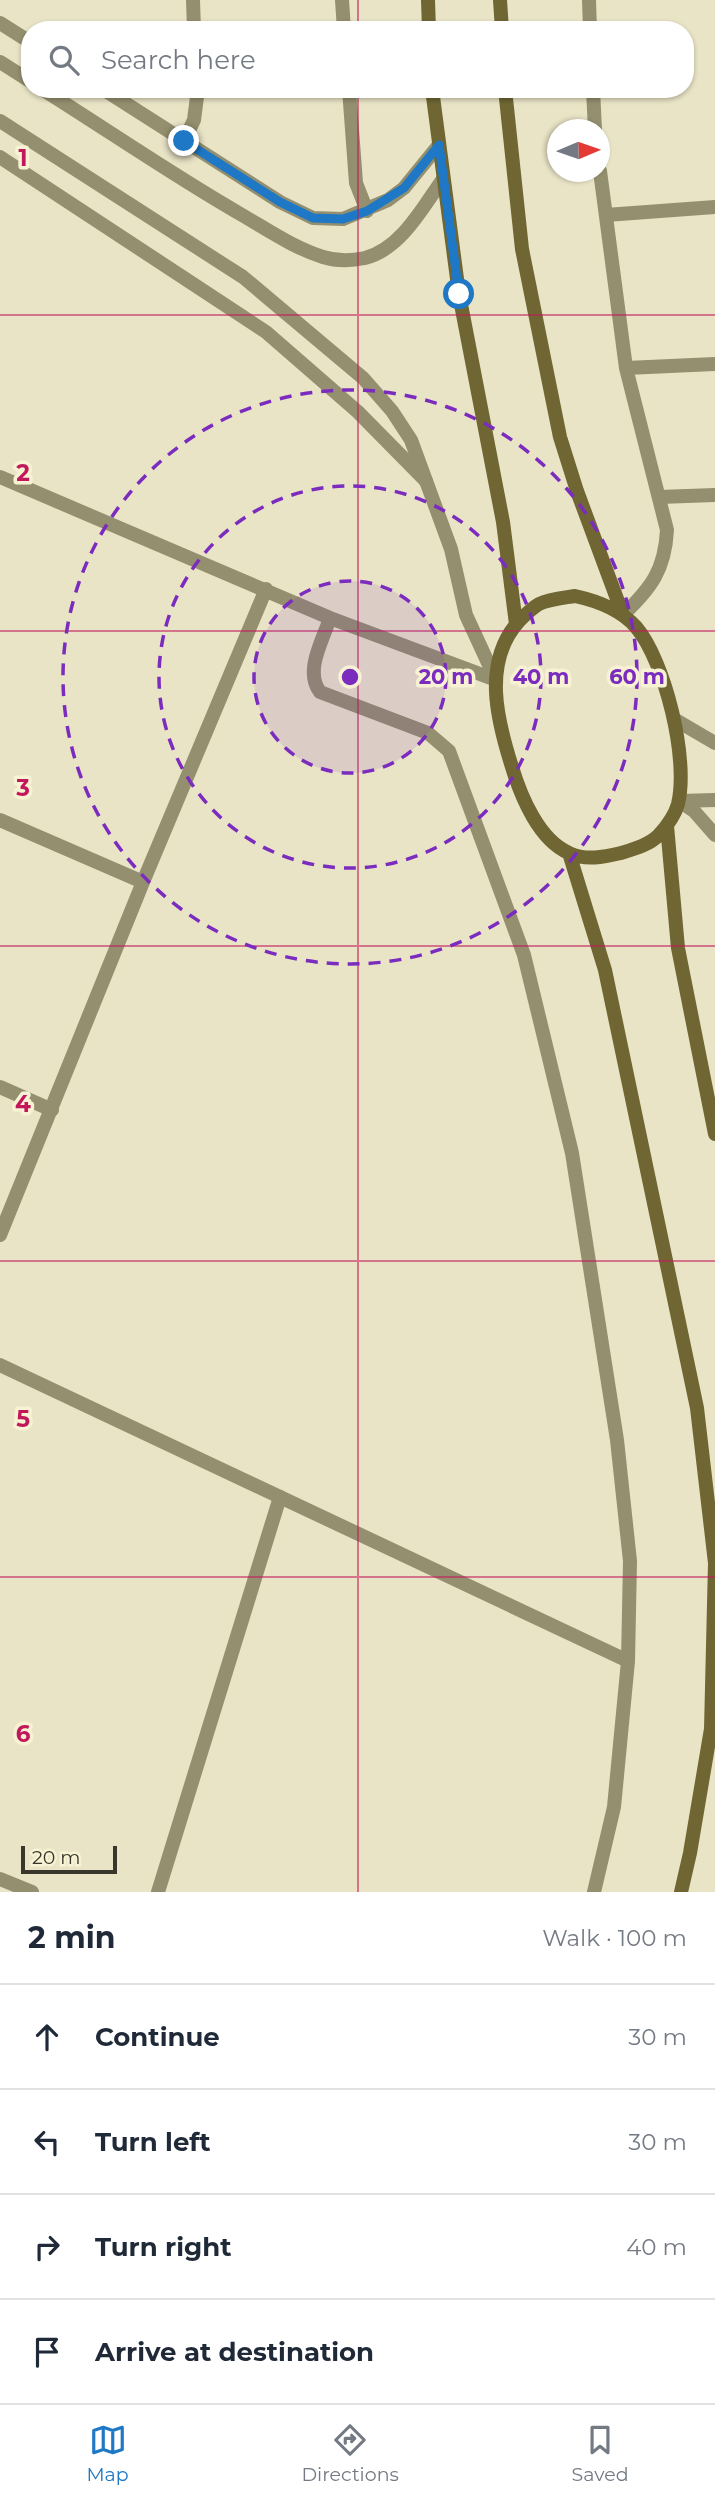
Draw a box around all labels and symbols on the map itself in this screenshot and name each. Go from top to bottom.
north arrow [547,119,610,182]
route end [168,125,199,156]
text: 1 [18,144,28,172]
route start [443,278,474,309]
text: 2 [16,459,30,487]
text: 20 m [419,664,473,689]
text: 40 m [513,664,569,689]
text: 60 m [609,664,665,689]
centre of rings [338,665,362,689]
text: 3 [15,774,30,802]
text: 4 [15,1090,31,1118]
text: 5 [16,1405,30,1433]
text: 6 [16,1720,31,1748]
scale bar [21,1843,117,1875]

